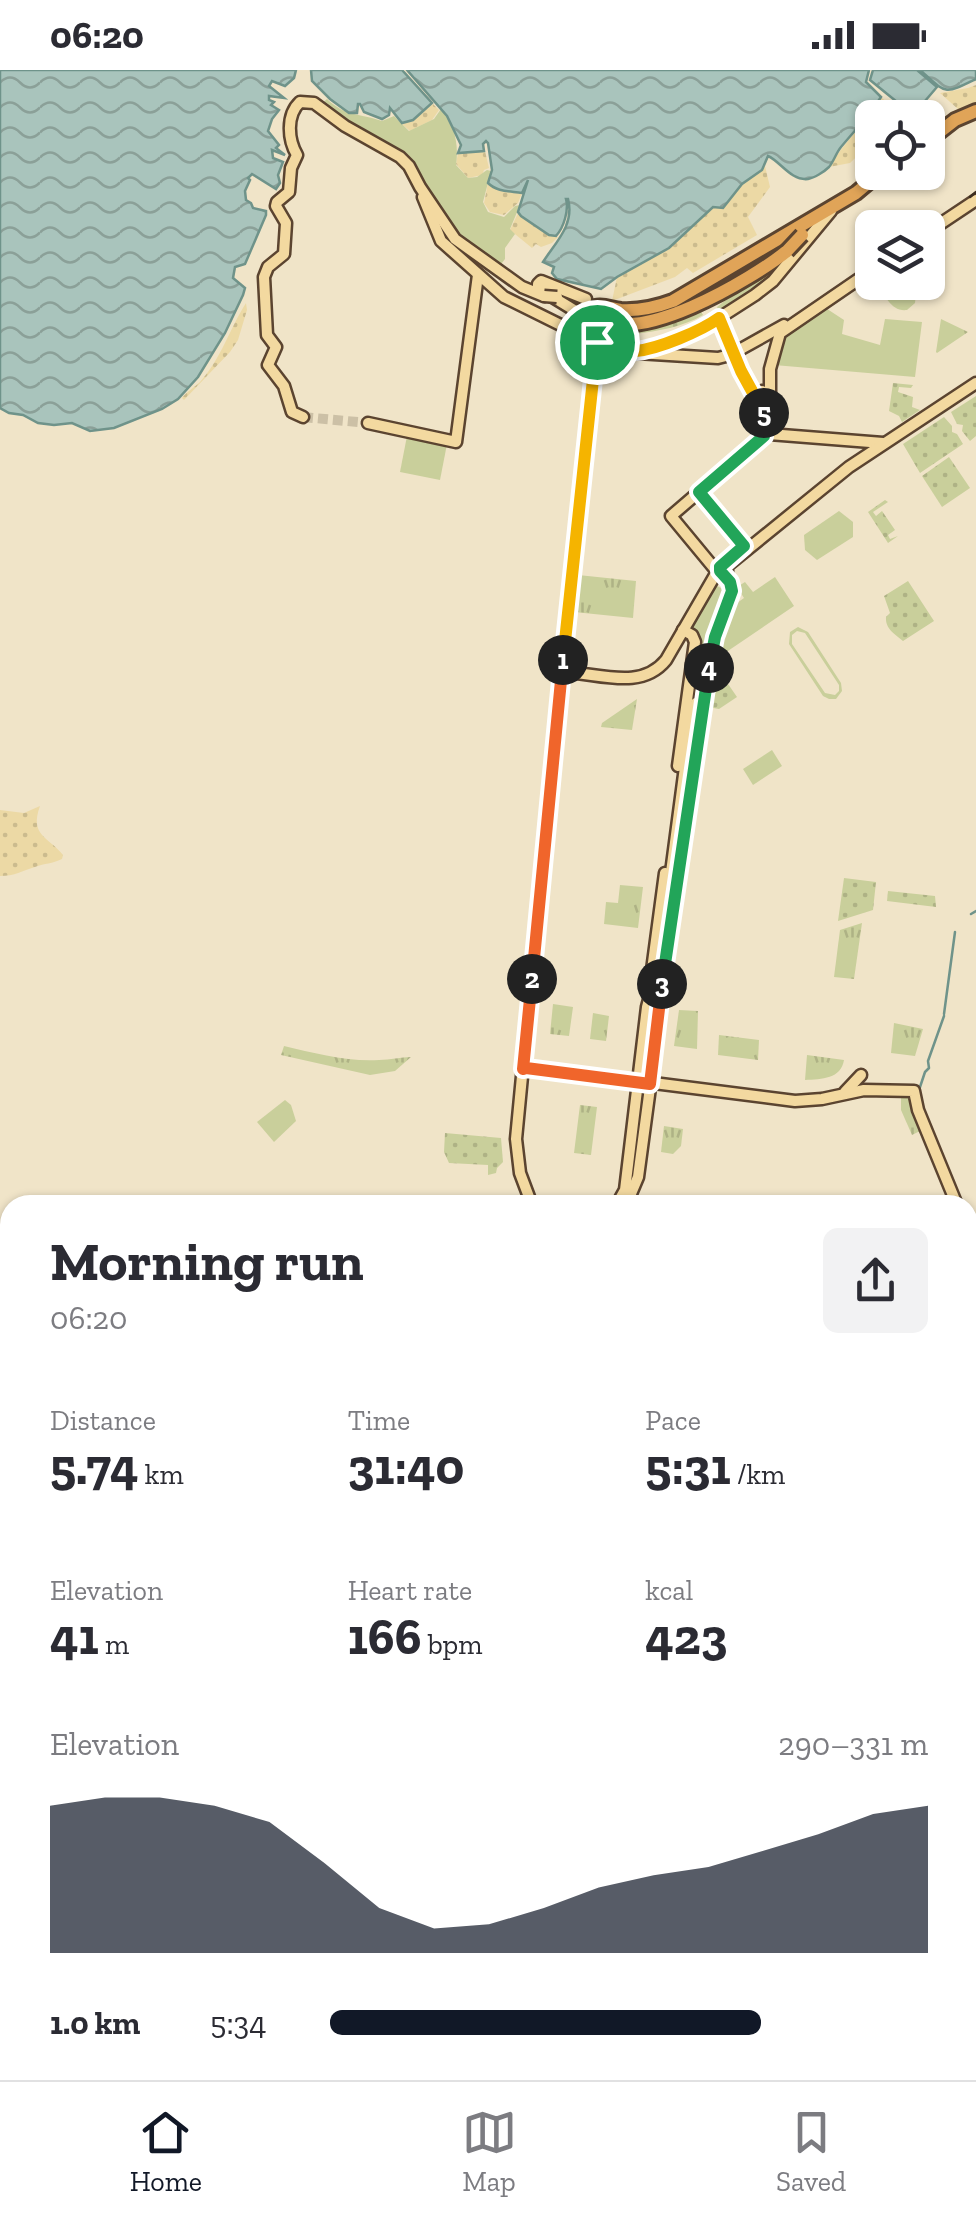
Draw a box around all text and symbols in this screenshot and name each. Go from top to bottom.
text: 06:20 [50,12,144,58]
map controls [855,100,945,300]
button: locate [855,100,945,190]
button: layers [855,210,945,300]
pin [555,300,640,385]
icon: arrive [570,315,625,370]
pin: 5 [739,388,789,438]
text: 5 [757,396,771,429]
pin: 1 [538,635,588,685]
text: 1 [557,643,569,676]
pin: 4 [684,643,734,693]
text: 4 [701,651,717,684]
pin: 2 [507,954,557,1004]
pin: 3 [637,959,687,1009]
text: 2 [524,962,540,995]
text: 3 [655,967,669,1000]
text: Morning run [50,1228,364,1294]
button: share [823,1228,928,1333]
text: 06:20 [50,1299,128,1337]
text: Distance [50,1404,156,1437]
text: Time [348,1404,410,1437]
text: Pace [645,1404,701,1437]
text: 5.74 [50,1437,139,1497]
text: 31:40 [348,1437,464,1497]
text: 5:31 [645,1437,731,1497]
text: km [139,1458,184,1491]
text: /km [731,1458,785,1491]
text: Elevation [50,1574,163,1607]
text: Heart rate [348,1574,472,1607]
text: kcal [645,1574,693,1607]
text: 41 [50,1607,99,1667]
text: 166 [348,1607,421,1667]
text: 423 [645,1607,727,1667]
text: m [99,1628,129,1661]
text: bpm [421,1628,482,1661]
text: Elevation [50,1725,179,1763]
text: 290–331 m [778,1725,928,1763]
text: 1.0 km [50,2004,140,2042]
text: 5:34 [210,2004,266,2042]
tab: Home [130,2105,202,2198]
tab: Map [462,2105,517,2198]
tab: Saved [776,2105,846,2198]

